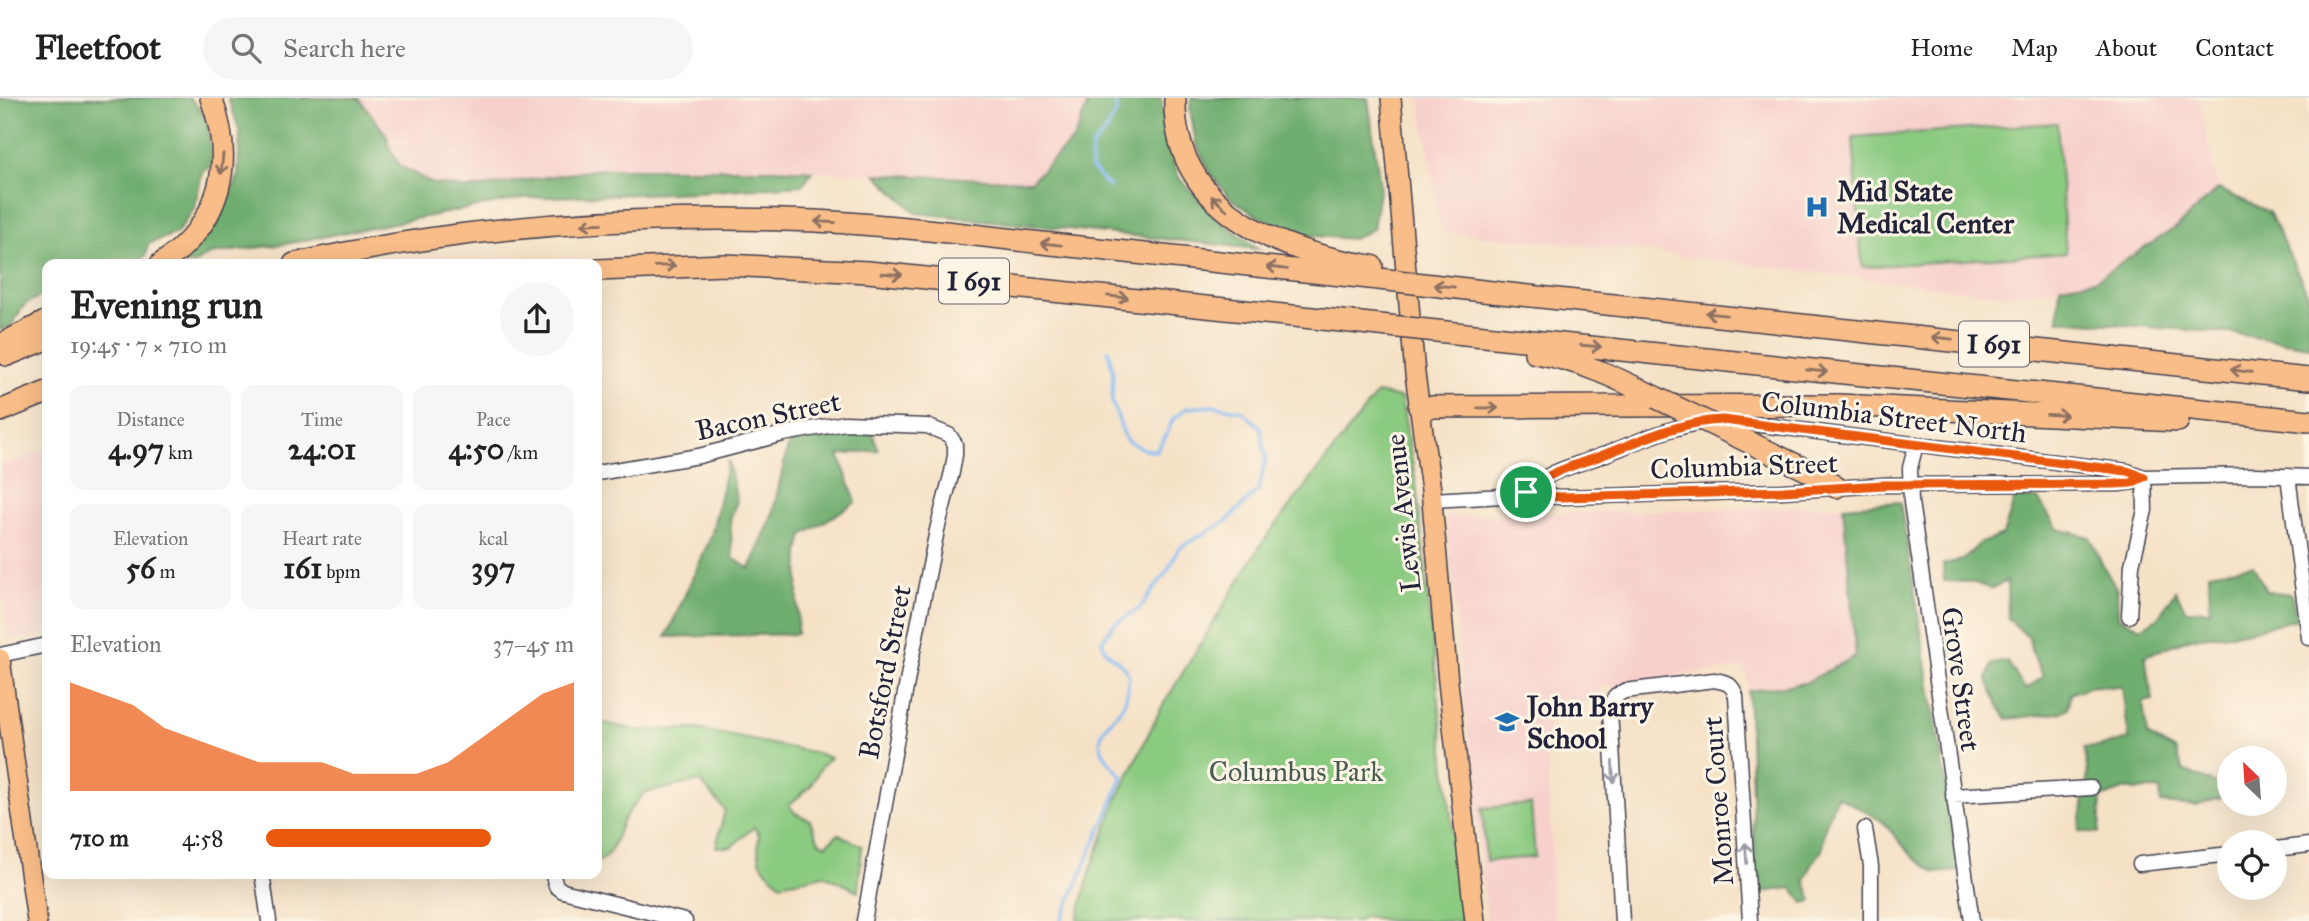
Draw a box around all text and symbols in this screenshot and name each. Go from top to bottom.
search box [203,17,693,80]
text: Fleetfoot [35,28,161,68]
icon: search [227,29,265,67]
text: Search here [283,32,406,64]
text: Home [1910,33,1973,63]
text: Map [2011,33,2058,63]
text: About [2096,33,2157,63]
text: Contact [2195,33,2274,63]
one-way arrow [215,153,228,175]
place label: Mid State Medical Center [1837,174,2014,241]
hospital icon: Mid State Medical Center [1803,193,1831,221]
one-way arrow [1210,195,1228,211]
one-way arrow [814,215,837,228]
one-way arrow [580,217,603,230]
one-way arrow [1040,237,1063,250]
road number: I 691 [939,258,1009,304]
one-way arrow [653,260,676,273]
one-way arrow [1267,261,1289,274]
one-way arrow [880,268,903,281]
one-way arrow [1433,280,1456,293]
text: Evening run [70,282,263,328]
button: share [500,282,574,356]
one-way arrow [1107,290,1129,303]
one-way arrow [1705,307,1728,320]
road number: I 691 [1959,322,2029,366]
text: 19:45 · 7 × 710 m [70,331,227,359]
one-way arrow [1931,332,1954,345]
one-way arrow [1579,340,1602,353]
one-way arrow [1806,364,1828,377]
one-way arrow [2230,364,2253,377]
street label: Columbia Street North [1759,383,2029,451]
street label: Bacon Street [692,384,844,448]
one-way arrow [1476,401,1499,415]
text: Distance [117,408,185,431]
text: Time [301,408,343,431]
text: Pace [476,408,511,431]
one-way arrow [2045,408,2068,421]
text: 4.97 [108,431,164,467]
text: 24:01 [288,431,356,467]
text: 4:50 [448,431,504,467]
street label: Lewis Avenue [1377,432,1429,594]
text: km [164,441,193,464]
text: /km [504,441,538,464]
street label: Columbia Street [1650,445,1838,487]
pin [1496,462,1556,522]
icon: arrive [1507,473,1545,511]
text: Elevation [113,527,188,550]
text: Heart rate [282,527,362,550]
text: kcal [478,527,508,550]
text: 56 [126,550,155,586]
text: 161 [283,550,322,586]
text: 397 [471,550,515,586]
text: m [155,560,175,583]
text: bpm [322,560,361,583]
street label: Botsford Street [851,582,919,762]
street label: Grove Street [1934,605,1988,753]
text: Elevation [70,630,161,658]
text: 37–45 m [493,630,574,658]
place label: John Barry School [1523,689,1654,756]
school or university icon: John Barry School [1493,708,1521,736]
street label: Monroe Court [1695,715,1741,887]
north arrow [2217,746,2287,816]
map controls [2217,746,2287,900]
park label: Columbus Park [1209,754,1383,789]
one-way arrow [1607,760,1620,783]
text: 710 m [70,824,129,852]
text: 4:58 [182,824,224,852]
button: locate [2217,830,2287,900]
one-way arrow [1739,842,1752,865]

